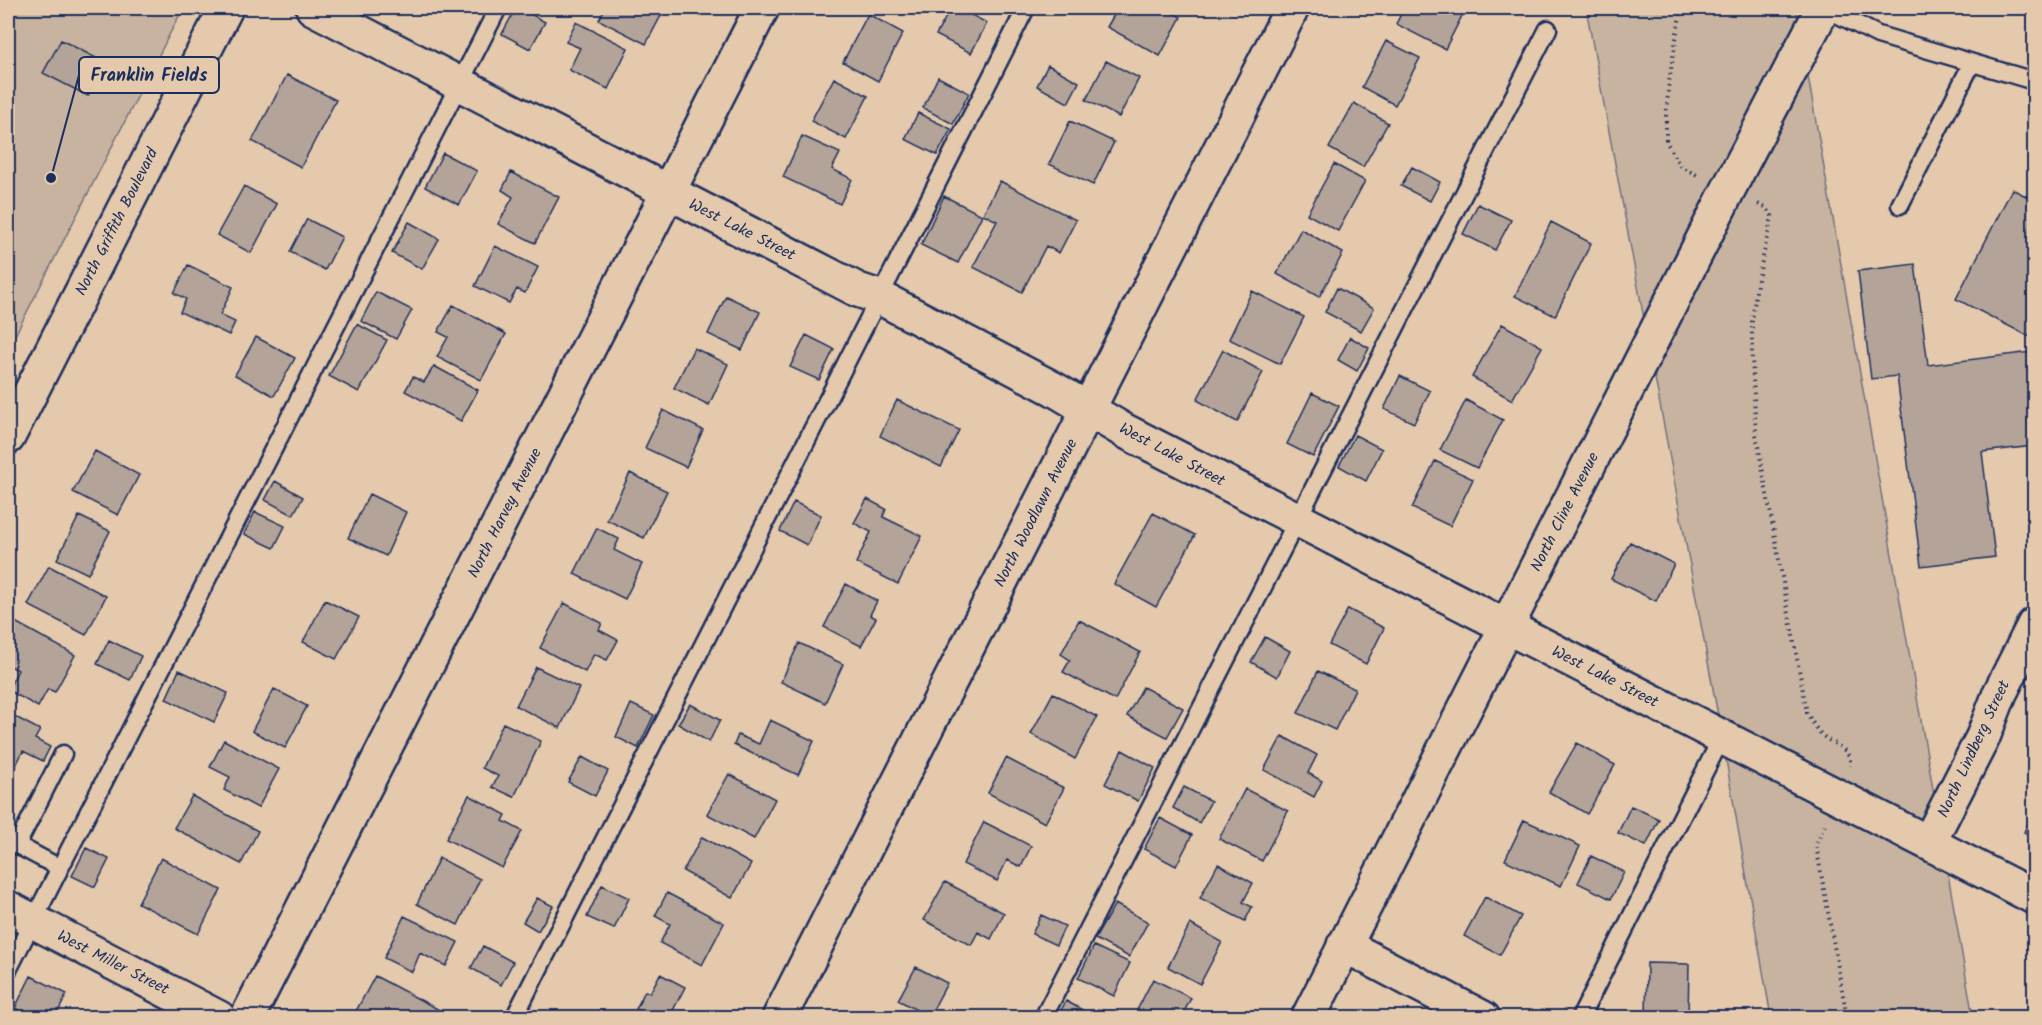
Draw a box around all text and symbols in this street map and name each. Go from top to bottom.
callout: Franklin Fields [79,57,219,93]
text: Franklin Fields [91,62,208,91]
street label: North Griffith Boulevard [69,143,166,300]
street label: West Lake Street [684,192,801,268]
street label: West Lake Street [1114,416,1230,494]
street label: North Woodlawn Avenue [988,434,1084,592]
street label: North Harvey Avenue [461,444,549,582]
street label: North Cline Avenue [1524,448,1606,576]
street label: West Lake Street [1547,639,1664,715]
street label: North Lindberg Street [1931,675,2017,822]
street label: West Miller Street [53,924,174,1002]

